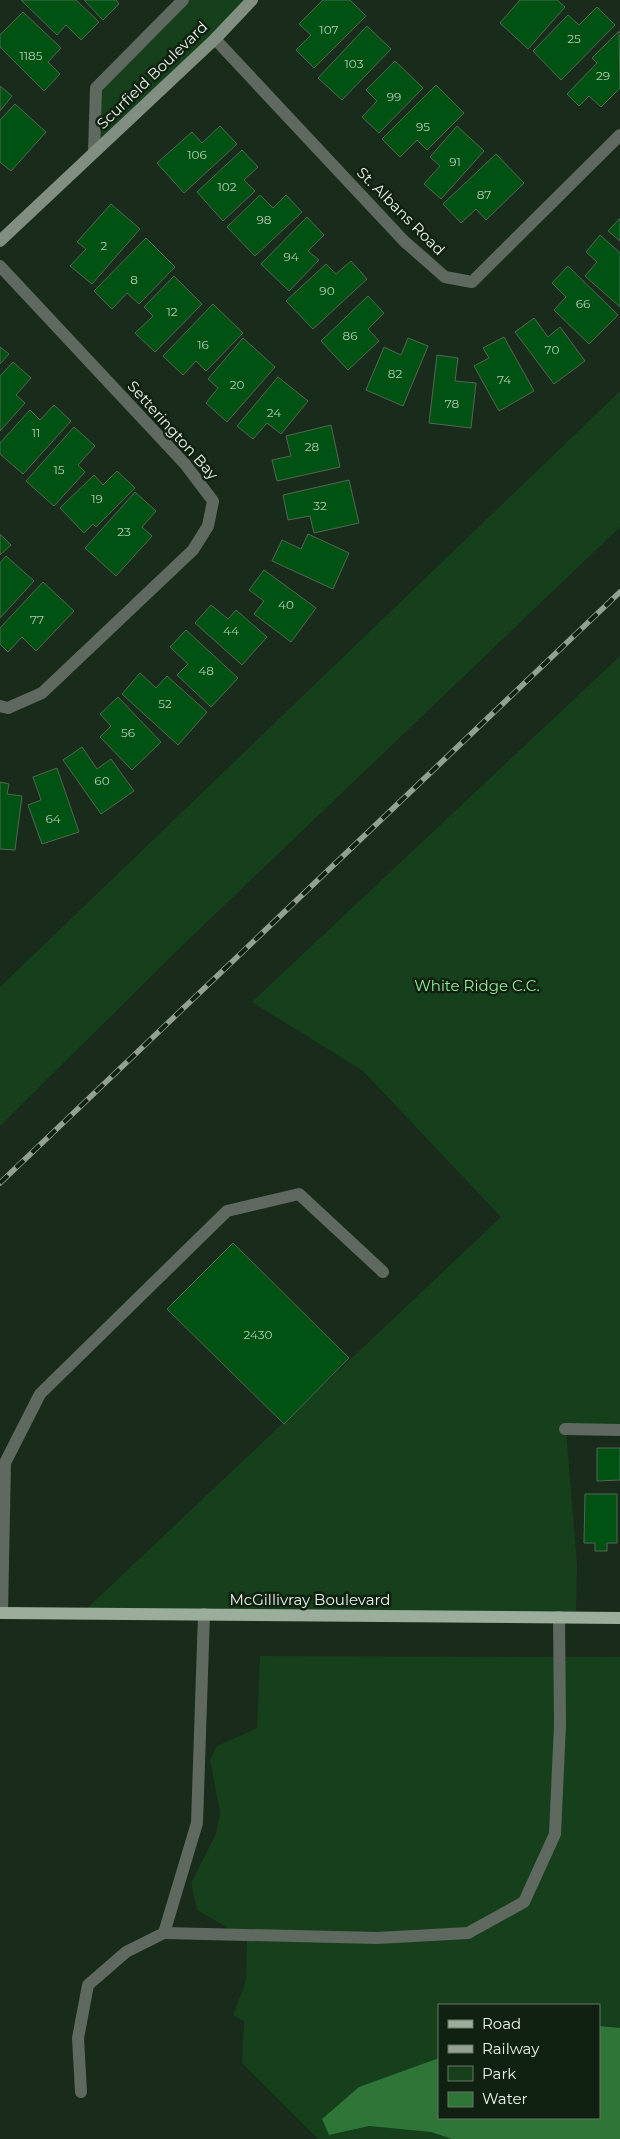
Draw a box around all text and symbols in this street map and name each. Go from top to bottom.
street label: Scurfield Boulevard [93,17,211,133]
house number: 107 [319,22,339,37]
house number: 25 [567,31,581,46]
house number: 1185 [19,48,43,63]
house number: 103 [345,56,364,71]
house number: 29 [596,68,610,83]
house number: 99 [387,89,401,104]
house number: 95 [416,119,430,134]
house number: 106 [187,147,207,162]
house number: 91 [449,154,461,169]
street label: St. Albans Road [353,163,449,259]
house number: 102 [217,179,237,194]
house number: 87 [477,187,491,202]
house number: 98 [257,212,272,227]
house number: 2 [101,238,108,253]
house number: 94 [283,249,299,264]
house number: 8 [130,272,138,287]
house number: 90 [319,283,335,298]
house number: 66 [576,296,590,311]
house number: 12 [166,304,178,319]
house number: 86 [343,328,357,343]
house number: 16 [197,337,209,352]
house number: 70 [545,342,559,357]
house number: 82 [388,366,402,381]
house number: 74 [497,372,511,387]
street label: Setterington Bay [124,377,223,484]
house number: 20 [230,377,244,392]
house number: 78 [445,396,460,411]
house number: 24 [267,405,281,420]
house number: 11 [32,425,40,440]
house number: 28 [305,439,320,454]
house number: 15 [53,462,65,477]
house number: 19 [91,491,103,506]
house number: 32 [313,498,327,513]
house number: 23 [117,524,131,539]
house number: 40 [278,597,294,612]
house number: 77 [30,612,44,627]
house number: 44 [223,623,239,638]
house number: 48 [198,663,214,678]
house number: 52 [158,696,172,711]
house number: 56 [121,725,135,740]
house number: 60 [94,773,110,788]
house number: 64 [45,811,61,826]
park label: White Ridge C.C. [414,976,540,995]
house number: 2430 [243,1327,273,1342]
street label: McGillivray Boulevard [229,1590,391,1609]
legend [438,2004,600,2119]
text: Road [482,2014,521,2033]
text: Railway [482,2039,540,2058]
text: Park [482,2064,516,2083]
text: Water [482,2089,528,2108]

